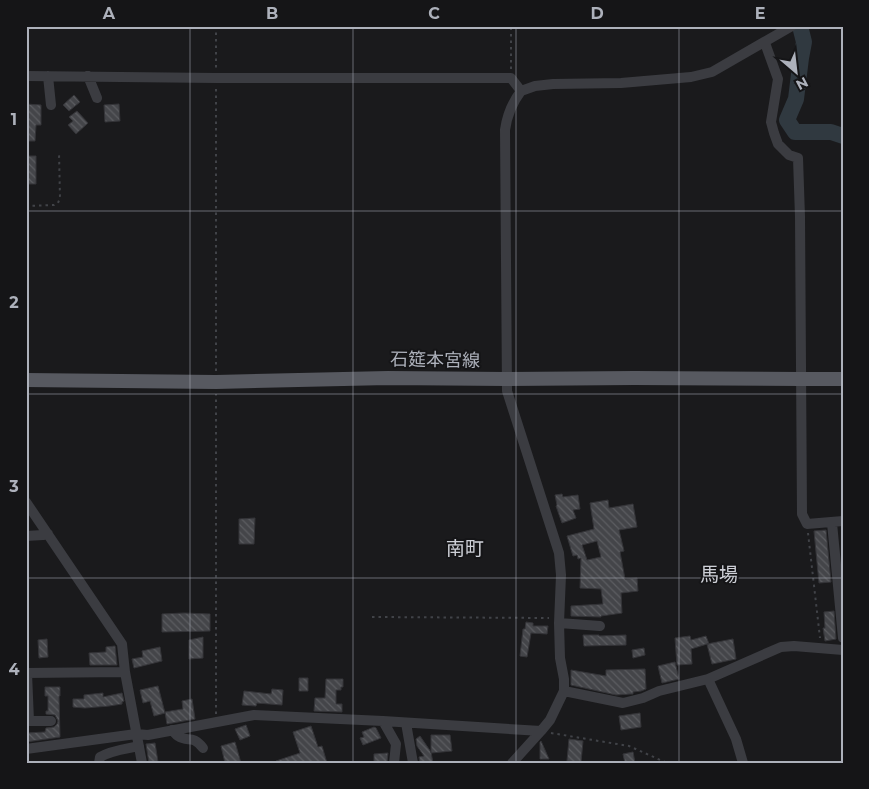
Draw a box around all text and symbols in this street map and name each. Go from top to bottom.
text: A [102,4,116,23]
text: B [266,4,278,23]
text: C [428,4,440,23]
text: D [590,4,604,23]
text: E [755,4,765,23]
north arrow [772,48,822,98]
text: N [793,73,811,94]
text: 1 [11,110,17,129]
text: 2 [9,293,19,312]
street label: 石筵本宮線 [390,348,480,372]
text: 3 [8,477,19,496]
district label: 南町 [446,537,484,560]
district label: 馬場 [700,563,738,586]
text: 4 [8,660,20,679]

